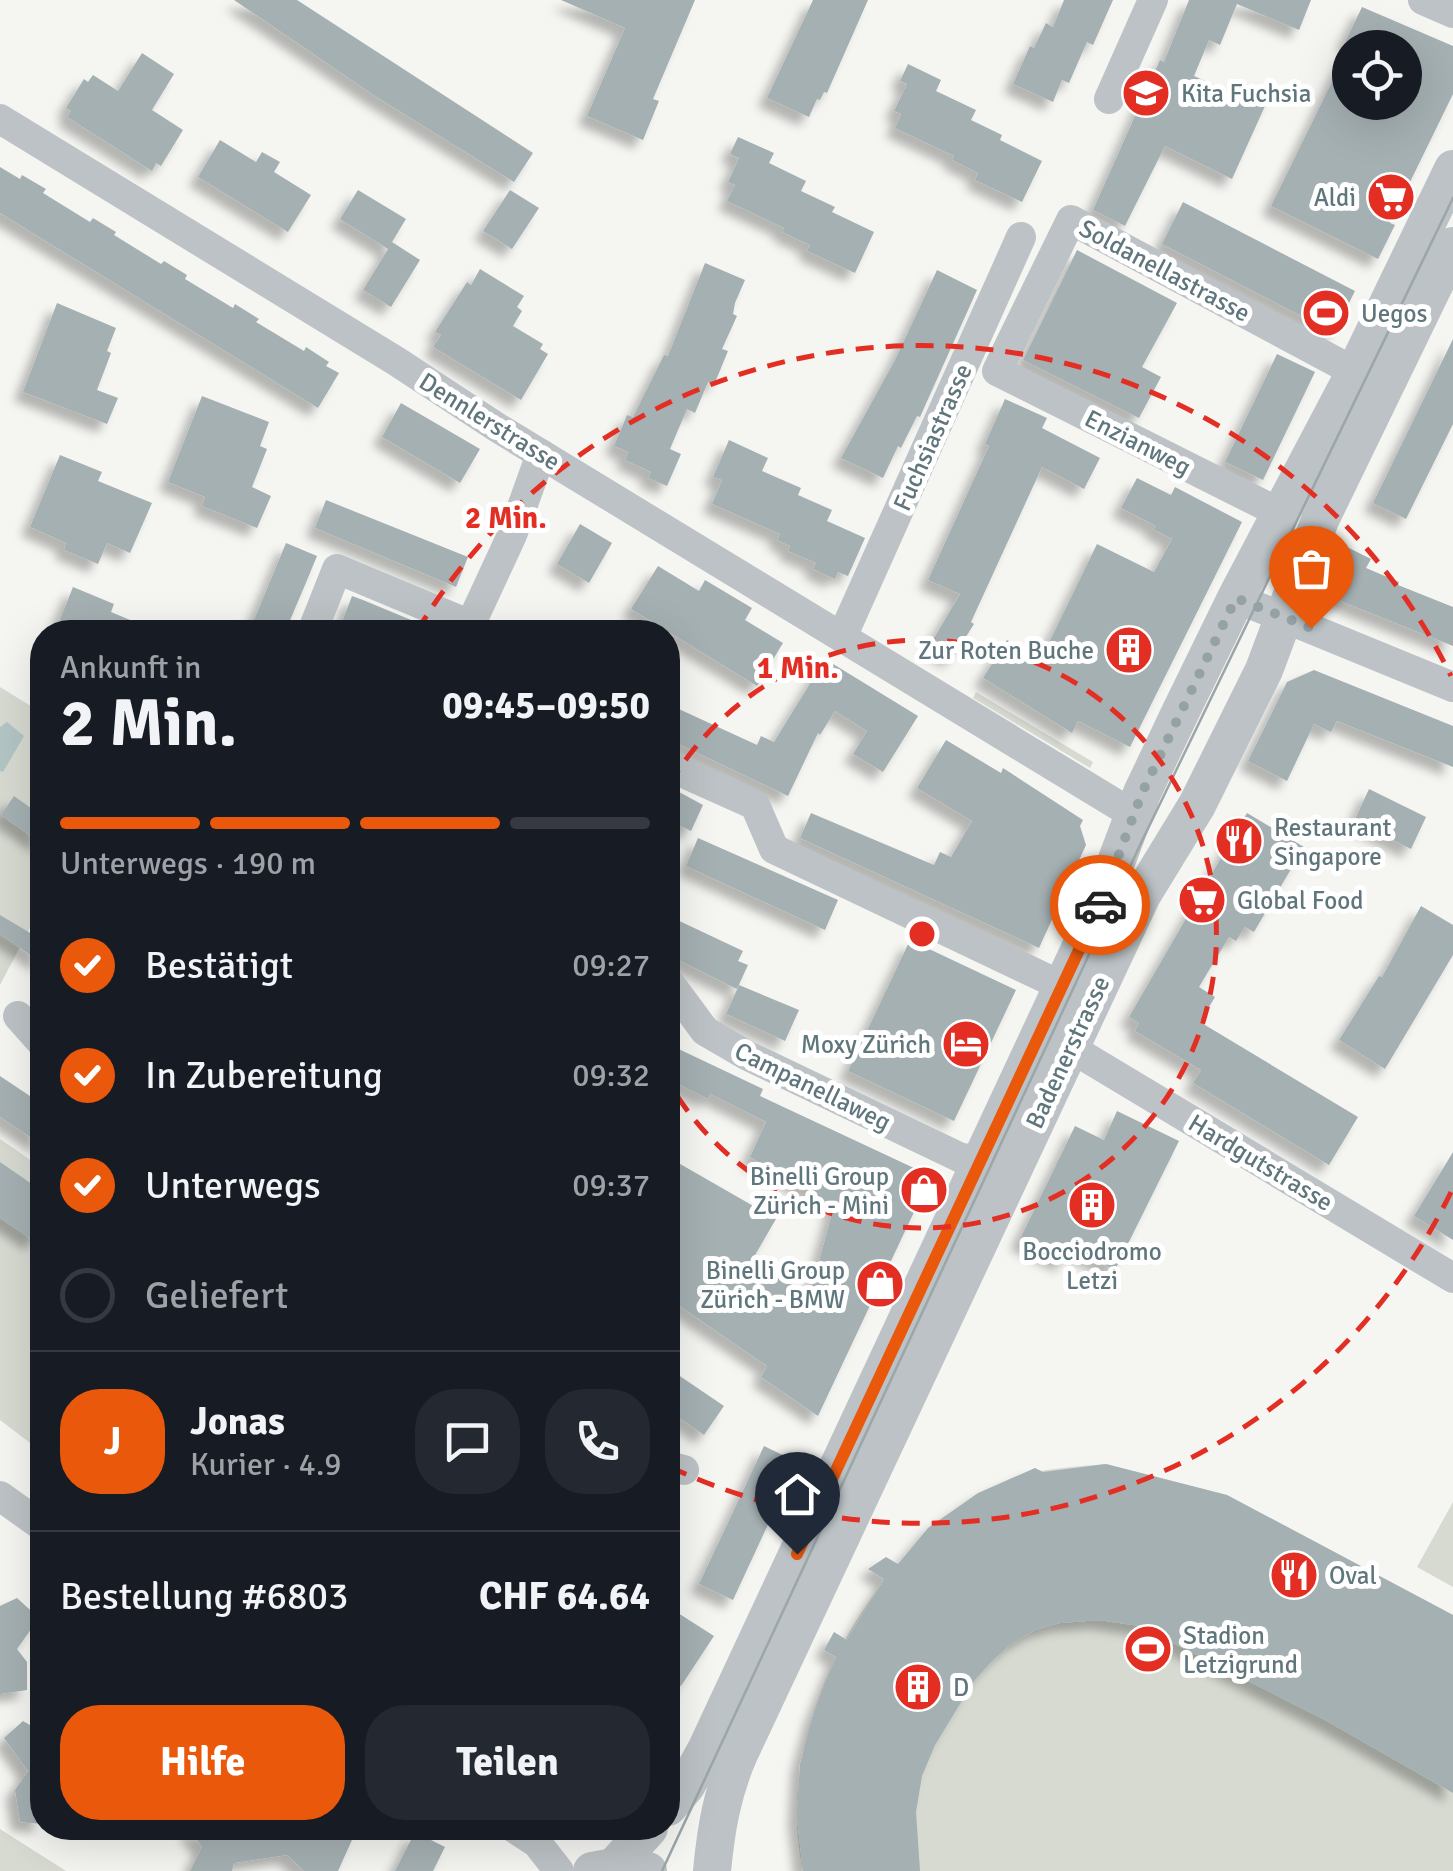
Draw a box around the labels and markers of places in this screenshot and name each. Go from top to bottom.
school or university icon: Kita Fuchsia [1120,67,1172,119]
place label: Kita Fuchsia [1181,78,1311,109]
supermarket icon: Aldi [1365,171,1417,223]
place label: Aldi [1314,182,1356,213]
sports icon: Uegos [1300,287,1352,339]
place label: Uegos [1361,298,1427,329]
pin [1269,526,1354,629]
building icon: Zur Roten Buche [1103,624,1155,676]
place label: Zur Roten Buche [918,635,1094,666]
place label: Restaurant Singapore [1274,812,1392,872]
restaurant icon: Restaurant Singapore [1213,815,1265,867]
supermarket icon: Global Food [1176,874,1228,926]
place label: Global Food [1237,885,1363,916]
centre of rings [904,916,940,952]
hotel icon: Moxy Zürich [940,1018,992,1070]
place label: Moxy Zürich [801,1029,931,1060]
place label: Binelli Group Zürich - Mini [750,1161,889,1221]
shop icon: Binelli Group Zürich - Mini [898,1164,950,1216]
building icon: Bocciodromo Letzi [1066,1179,1118,1231]
place label: Bocciodromo Letzi [1022,1236,1162,1296]
place label: Binelli Group Zürich - BMW [700,1255,845,1315]
shop icon: Binelli Group Zürich - BMW [854,1258,906,1310]
pin [755,1452,840,1555]
restaurant icon: Oval [1268,1549,1320,1601]
place label: Oval [1329,1560,1377,1591]
place label: Stadion Letzigrund [1183,1620,1298,1680]
sports icon: Stadion Letzigrund [1122,1623,1174,1675]
building icon: D [892,1661,944,1713]
place label: D [953,1672,969,1703]

